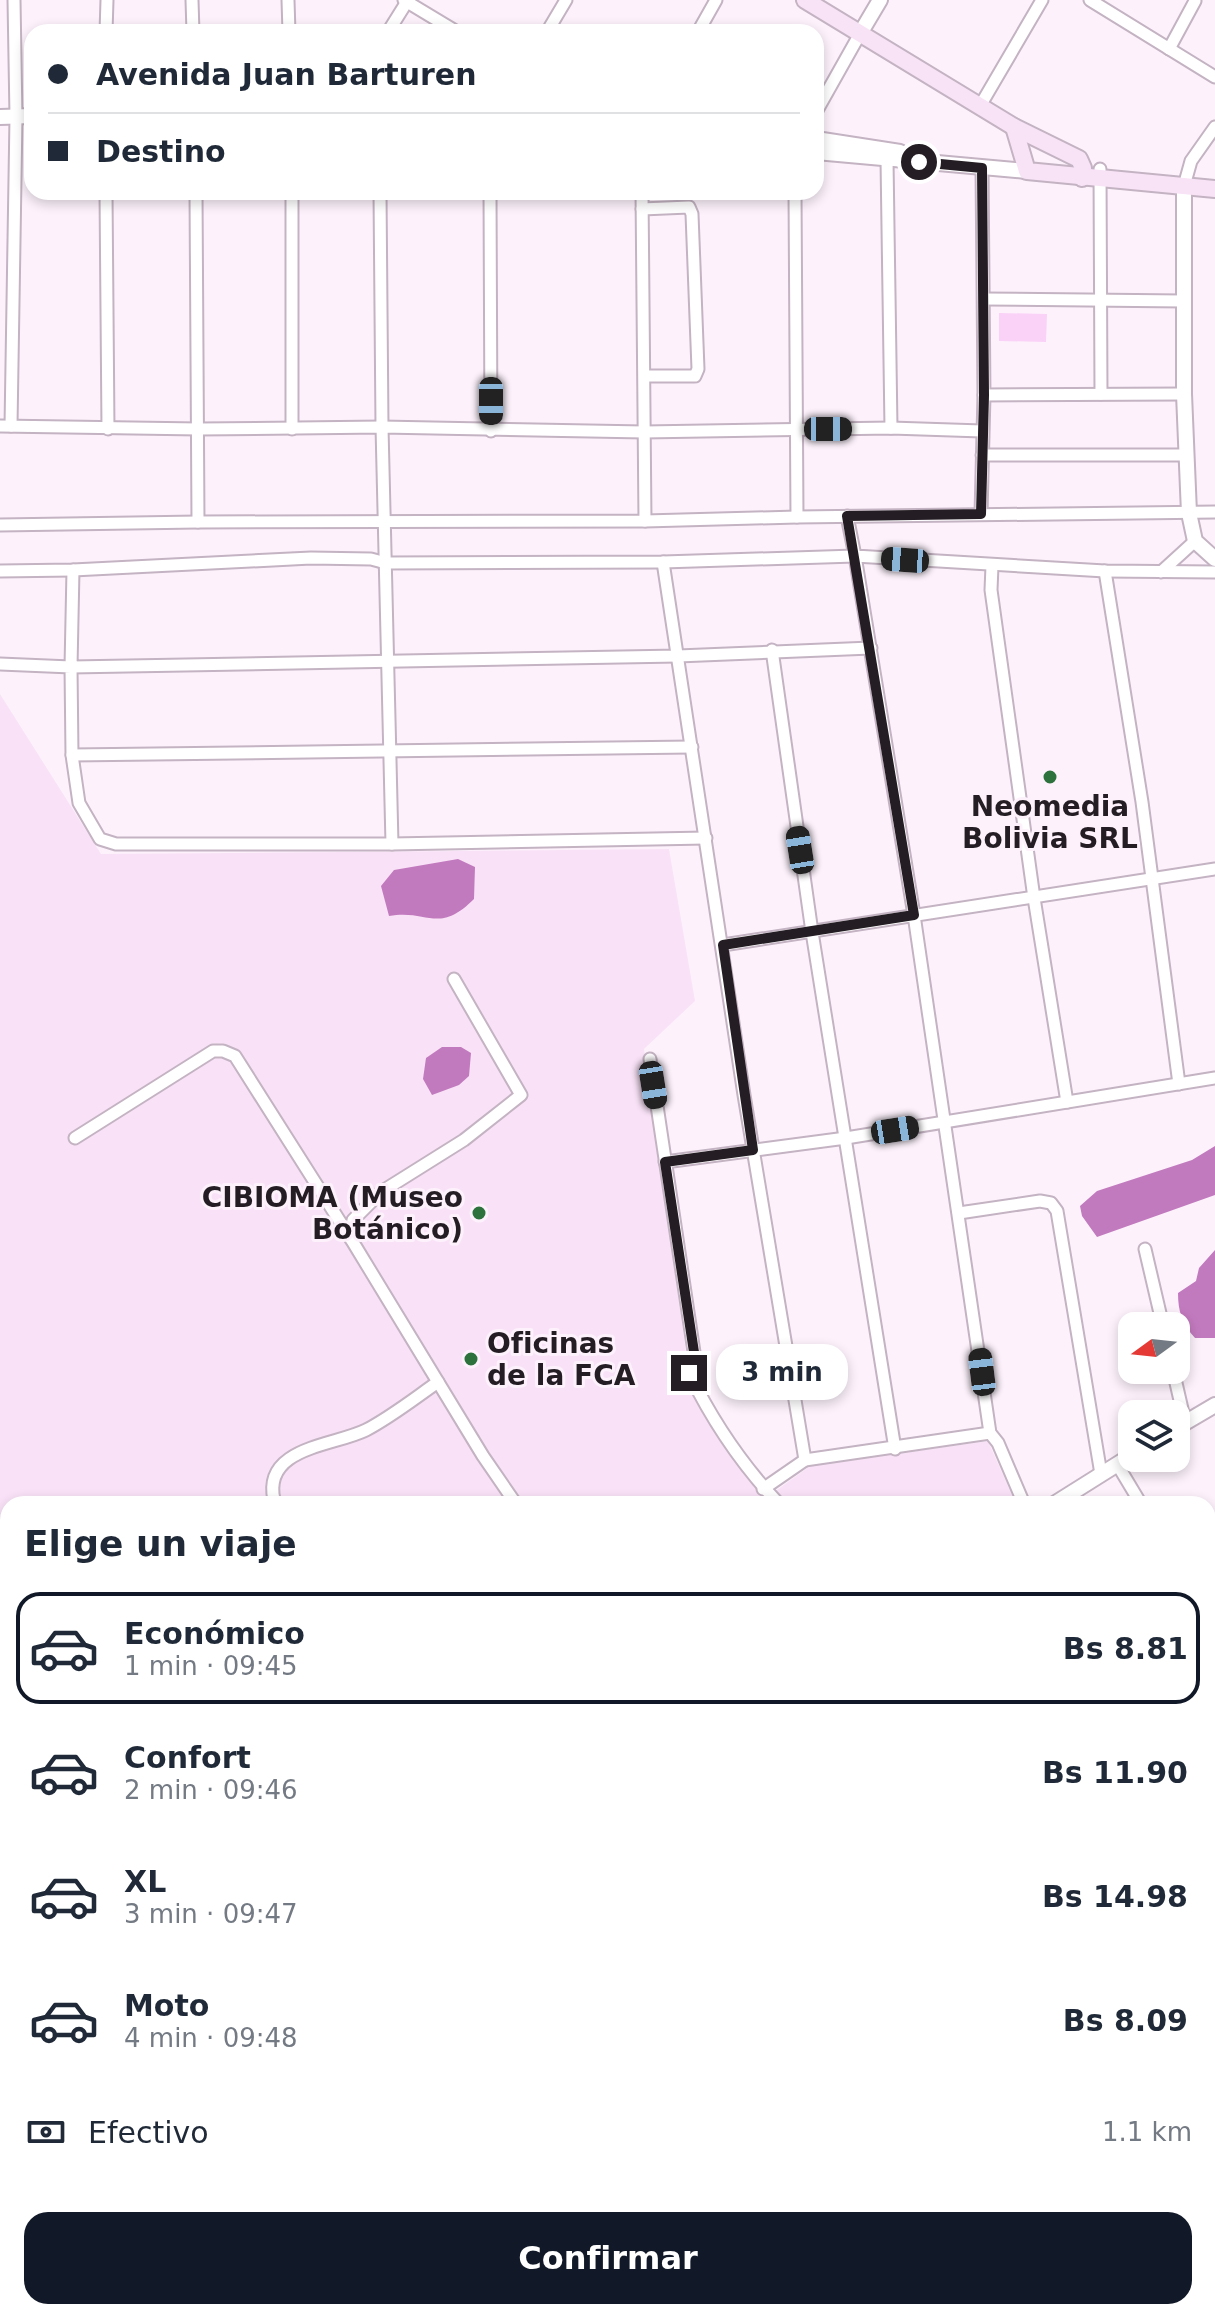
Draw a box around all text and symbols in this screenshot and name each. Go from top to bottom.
text: Avenida Juan Barturen [96,57,477,92]
text: Destino [96,134,226,169]
route start [901,144,937,180]
car [479,377,503,425]
car [804,417,852,441]
car [880,546,930,574]
marker: Neomedia Bolivia SRL [1041,768,1059,786]
place label: Neomedia Bolivia SRL [962,790,1138,855]
car [784,824,816,876]
car [637,1059,669,1111]
car [869,1114,921,1146]
place label: CIBIOMA (Museo Botánico) [202,1181,463,1246]
marker: CIBIOMA (Museo Botánico) [470,1204,488,1222]
north arrow [1118,1312,1190,1384]
map controls [1118,1312,1190,1472]
place label: Oficinas de la FCA [487,1327,636,1392]
callout: 3 min [717,1345,849,1401]
car [967,1347,997,1397]
marker: Oficinas de la FCA [462,1350,480,1368]
route end [671,1355,707,1391]
text: 3 min [741,1357,823,1387]
button: layers [1118,1400,1190,1472]
text: Elige un viaje [24,1523,297,1564]
icon: car [28,1612,100,1684]
text: Económico [124,1616,305,1651]
text: Bs 8.81 [1063,1631,1188,1666]
text: 1 min · 09:45 [124,1651,298,1681]
icon: car [28,1736,100,1808]
text: Confort [124,1740,251,1775]
text: Bs 11.90 [1042,1755,1188,1790]
text: 2 min · 09:46 [124,1775,298,1805]
icon: car [28,1860,100,1932]
text: XL [124,1864,166,1899]
text: Bs 14.98 [1042,1879,1188,1914]
text: 3 min · 09:47 [124,1899,298,1929]
icon: car [28,1984,100,2056]
text: Moto [124,1988,209,2023]
text: Bs 8.09 [1063,2003,1188,2038]
text: 4 min · 09:48 [124,2023,298,2053]
icon: cash [24,2110,68,2154]
text: Efectivo [88,2115,209,2150]
text: 1.1 km [1102,2117,1192,2147]
button: Confirmar [24,2212,1192,2304]

